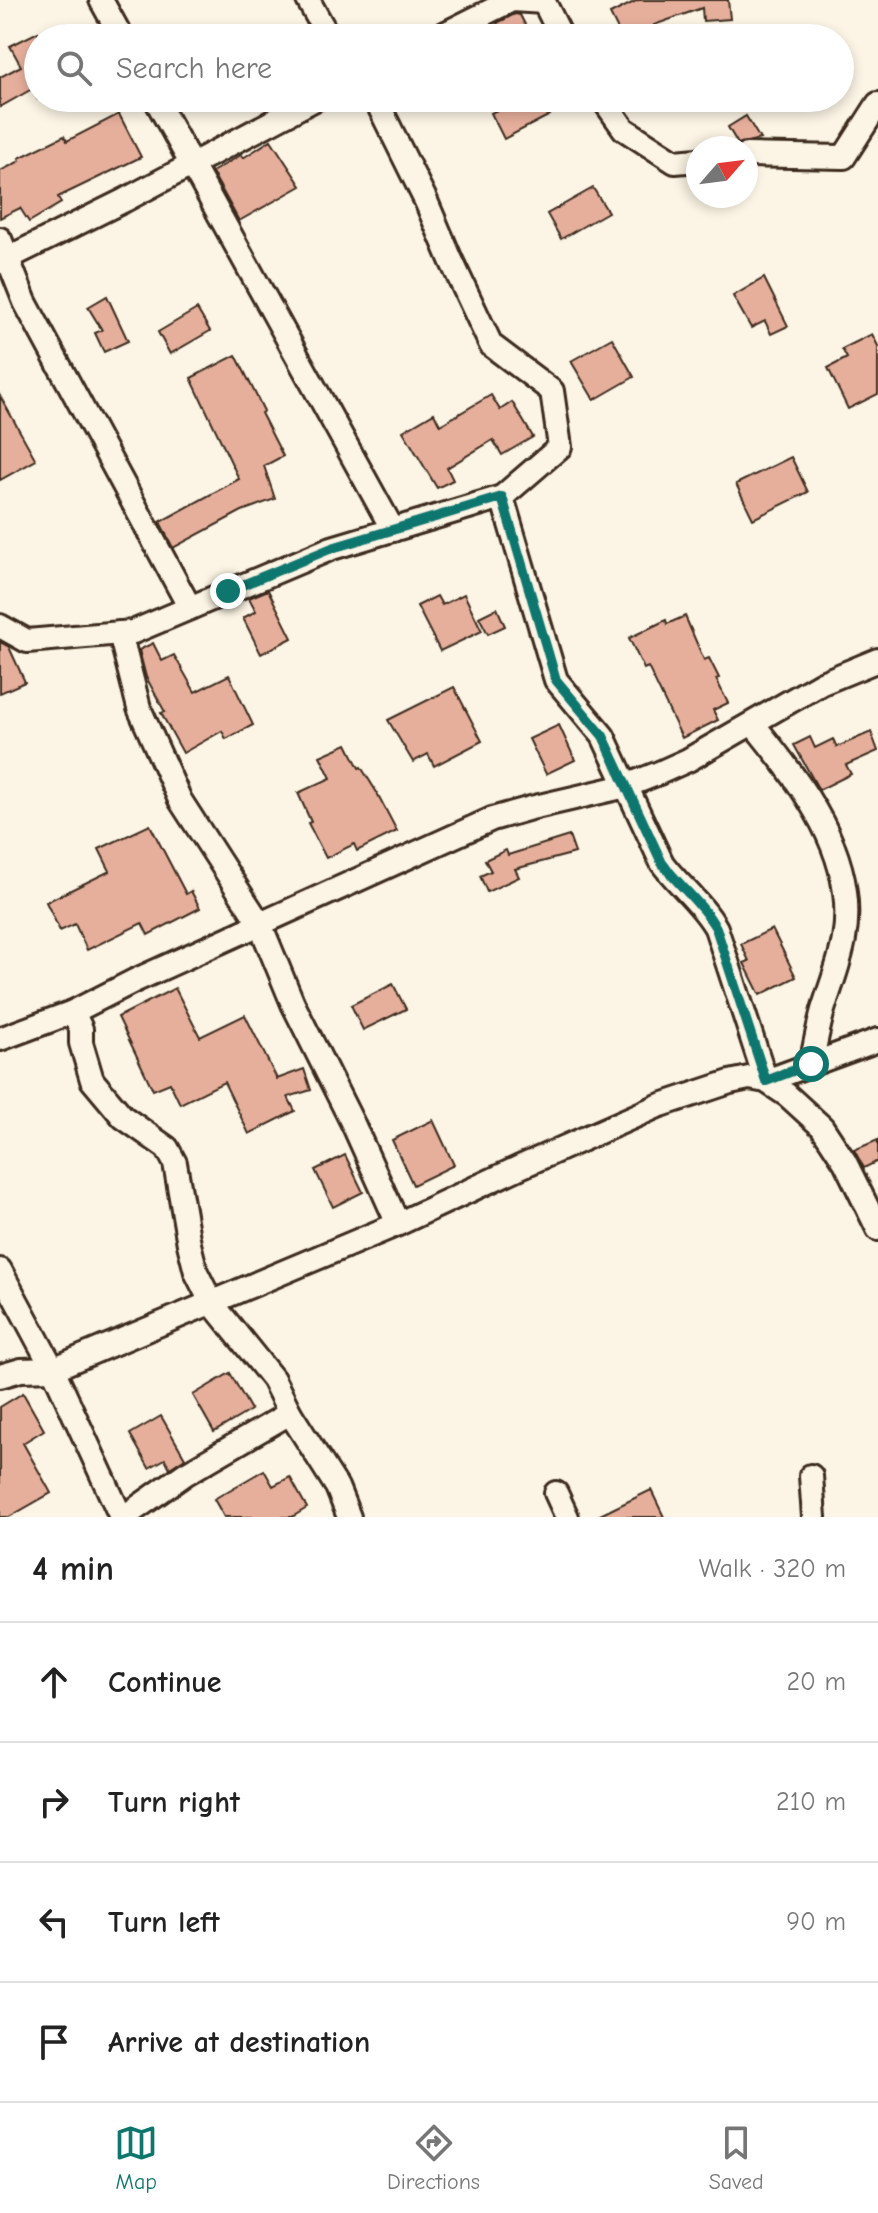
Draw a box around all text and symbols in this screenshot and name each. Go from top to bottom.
search box [24,24,854,112]
icon: search [52,46,96,90]
text: Search here [116,51,272,86]
north arrow [686,136,758,208]
route end [210,573,246,609]
route start [793,1046,829,1082]
text: 4 min [32,1549,114,1589]
text: Walk · 320 m [699,1554,846,1584]
icon: ahead [32,1660,76,1704]
text: Continue [108,1665,222,1700]
text: 20 m [786,1667,846,1697]
icon: right [32,1780,76,1824]
text: Turn right [108,1785,240,1820]
text: 210 m [776,1787,846,1817]
icon: left [32,1900,76,1944]
text: Turn left [108,1905,220,1940]
text: 90 m [786,1907,846,1937]
icon: arrive [32,2020,76,2064]
text: Arrive at destination [108,2025,370,2060]
tab: Map [114,2121,158,2195]
tab: Directions [387,2121,480,2195]
tab: Saved [709,2121,764,2195]

